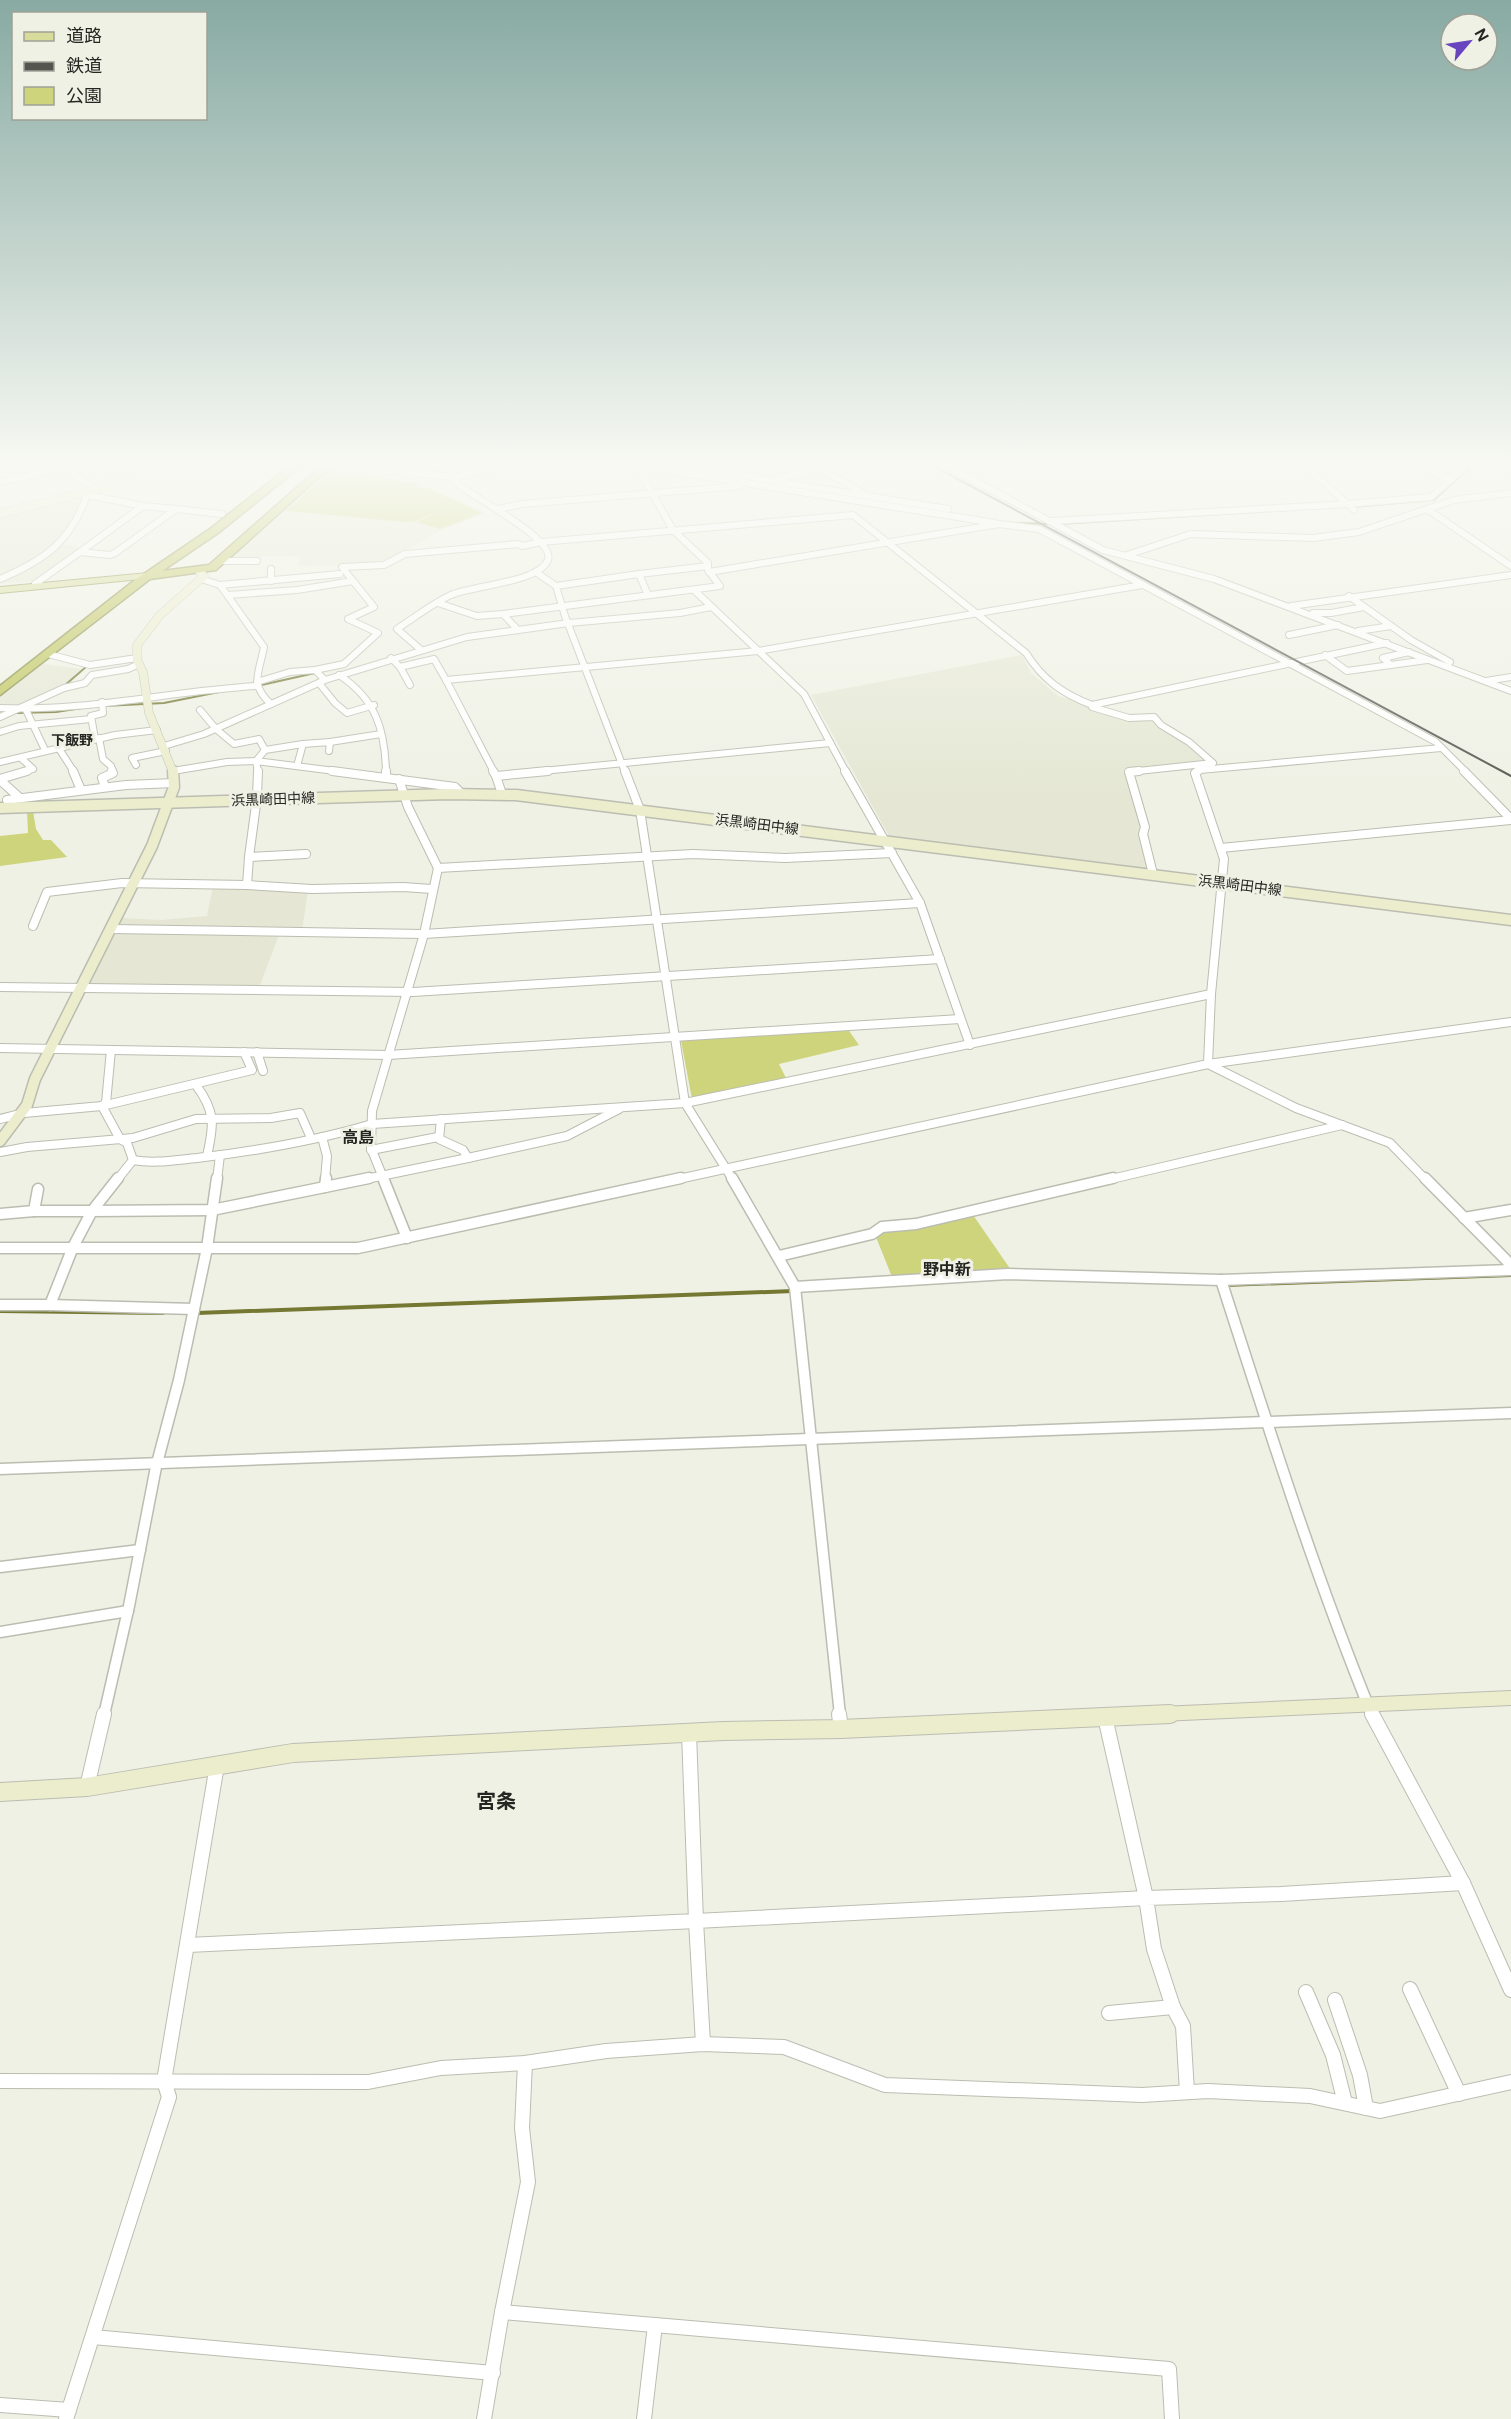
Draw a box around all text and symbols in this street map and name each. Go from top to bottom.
legend [12,12,207,120]
north arrow [1439,12,1499,72]
text: 道路 [66,24,102,48]
text: N [1470,25,1494,45]
text: 鉄道 [66,54,102,78]
text: 公園 [66,84,102,108]
district label: 下飯野 [51,731,93,749]
street label: 浜黒崎田中線 [231,789,315,809]
street label: 浜黒崎田中線 [714,810,800,838]
street label: 浜黒崎田中線 [1197,871,1283,899]
district label: 高島 [342,1127,374,1148]
district label: 野中新 [923,1259,971,1280]
district label: 宮条 [476,1788,516,1814]

